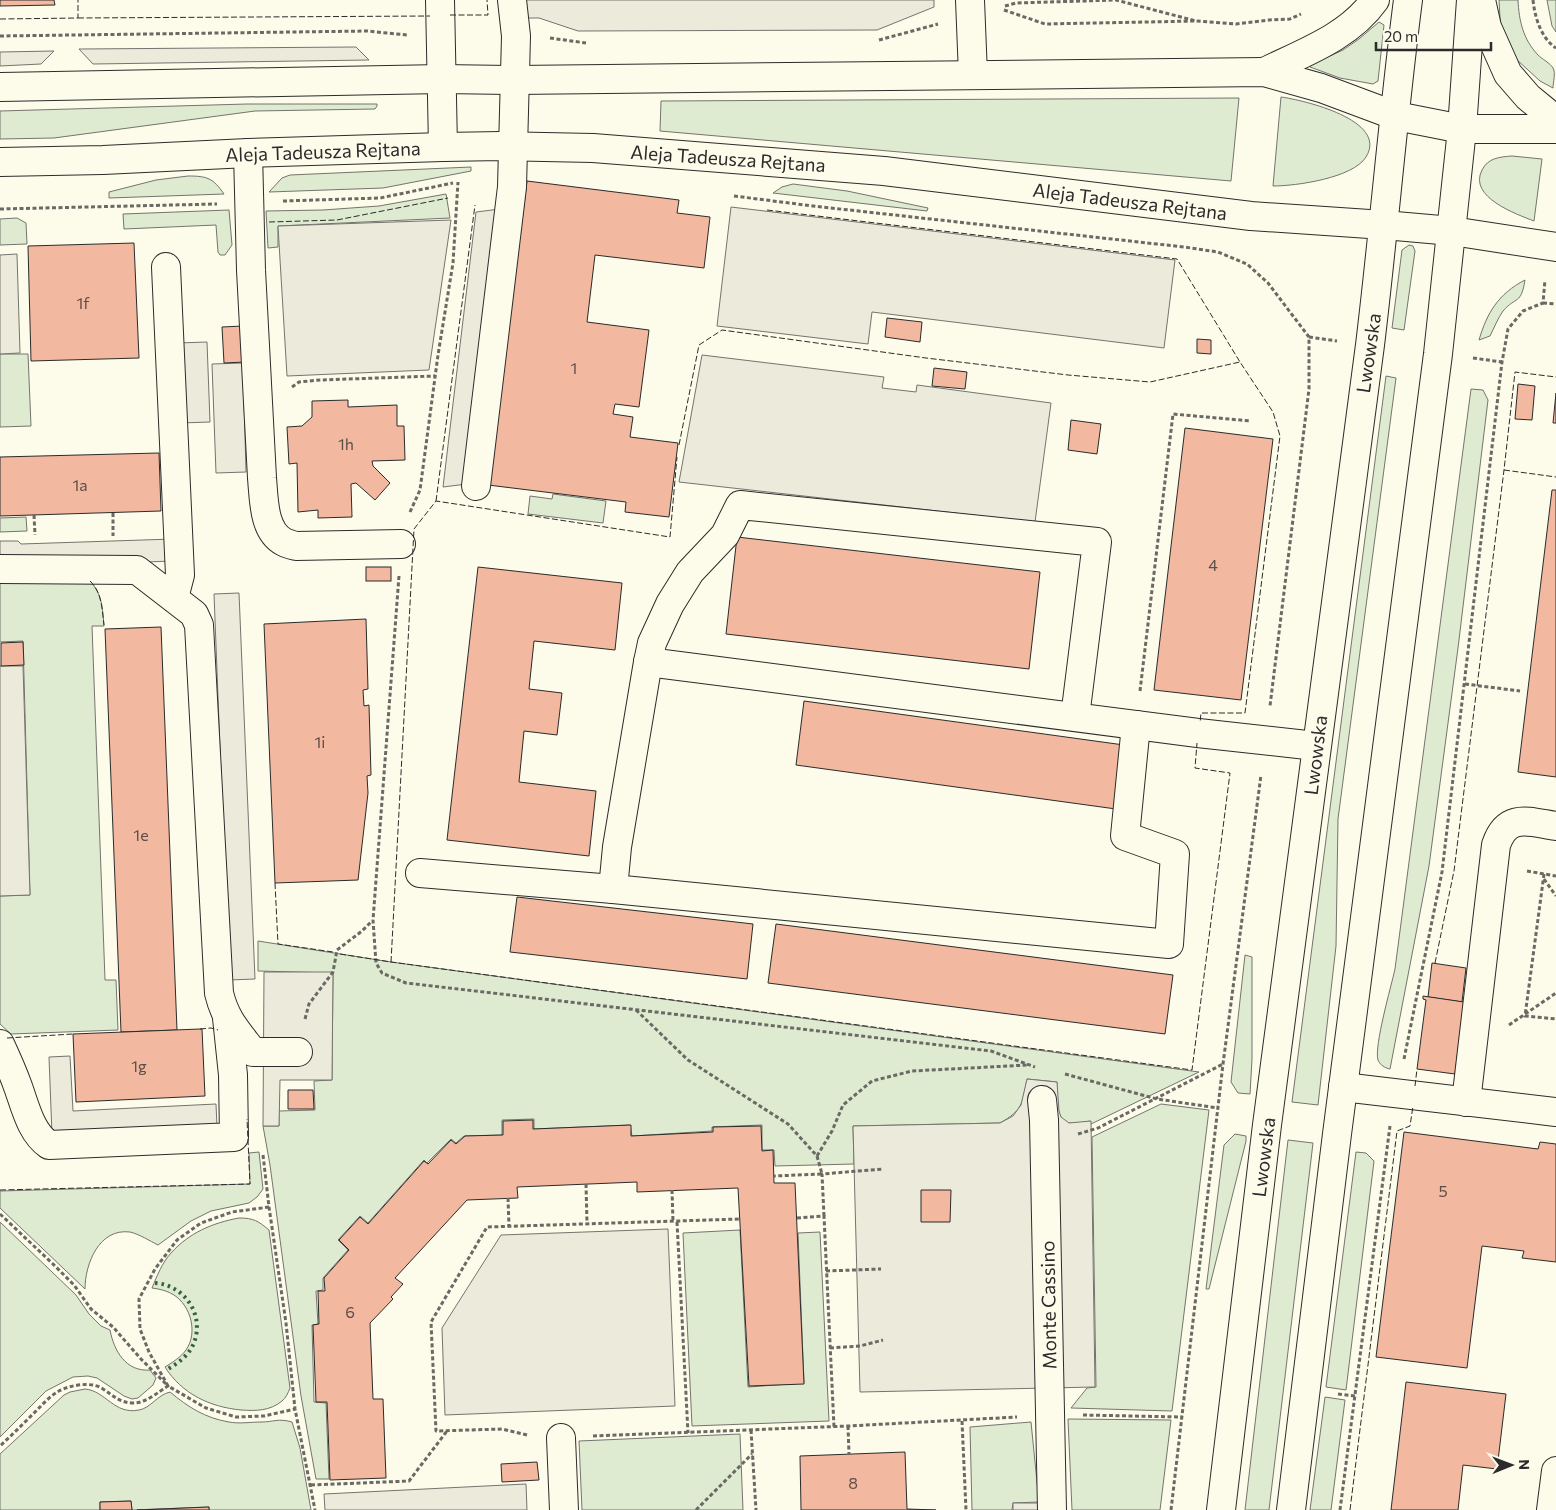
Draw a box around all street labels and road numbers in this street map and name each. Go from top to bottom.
street label: Aleja Tadeusza Rejtana [225,136,421,166]
street label: Aleja Tadeusza Rejtana [630,140,826,176]
street label: Aleja Tadeusza Rejtana [1031,178,1229,224]
street label: Lwowska [1351,312,1385,394]
street label: Lwowska [1299,714,1331,796]
street label: Lwowska [1247,1116,1279,1198]
street label: Monte Cassino [1035,1240,1061,1370]

